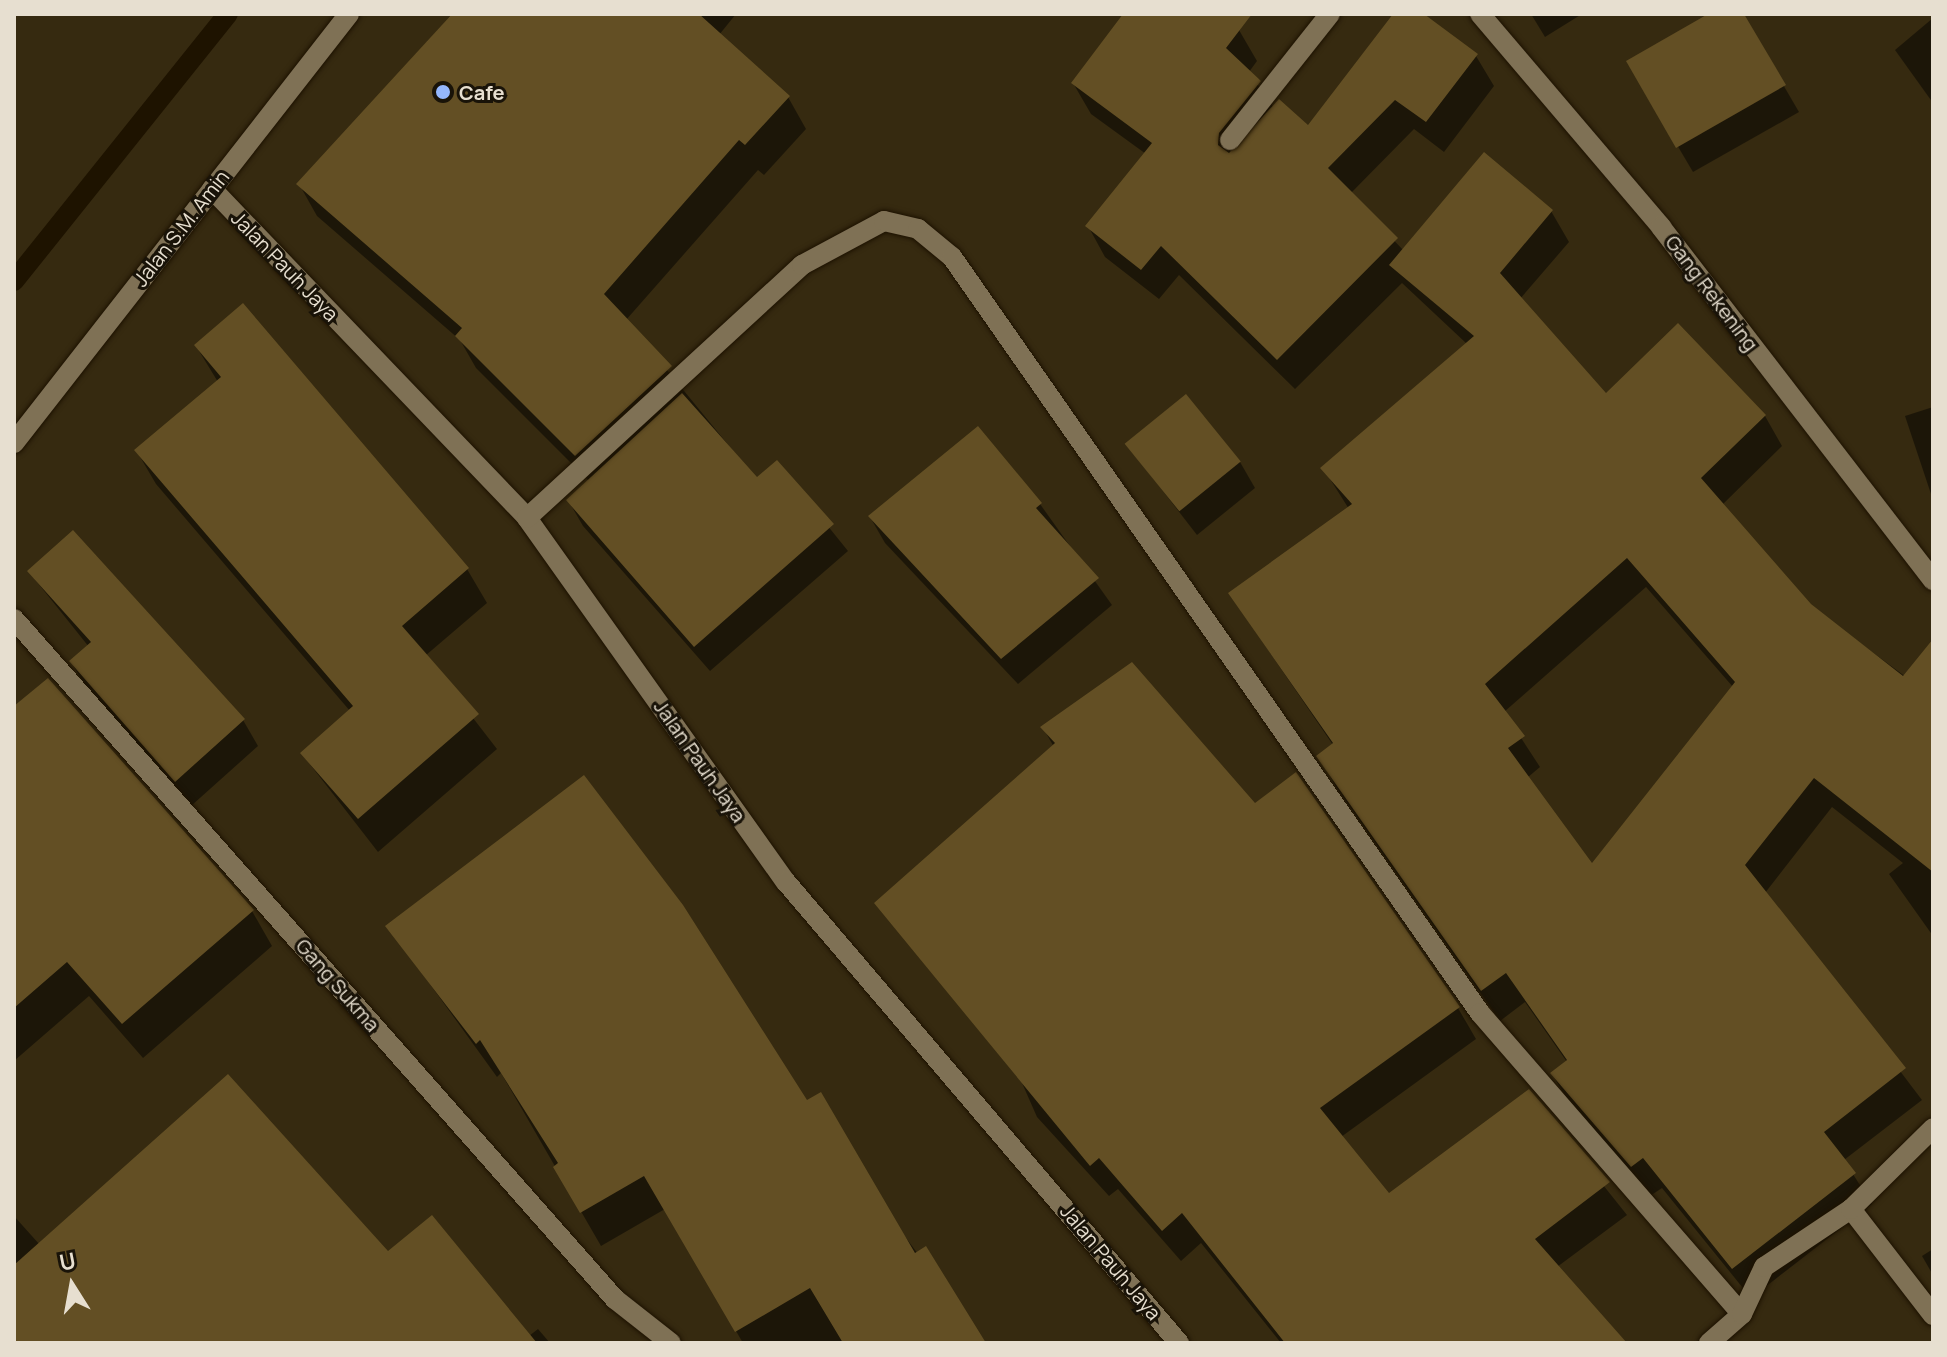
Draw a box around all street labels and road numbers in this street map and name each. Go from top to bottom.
street label: Jalan S.M. Amin [128,165,234,291]
street label: Jalan Pauh Jaya [227,206,343,326]
street label: Gang Rekening [1661,230,1763,356]
street label: Jalan Pauh Jaya [649,695,751,827]
street label: Gang Sukma [291,934,385,1036]
street label: Jalan Pauh Jaya [1056,1199,1166,1325]

